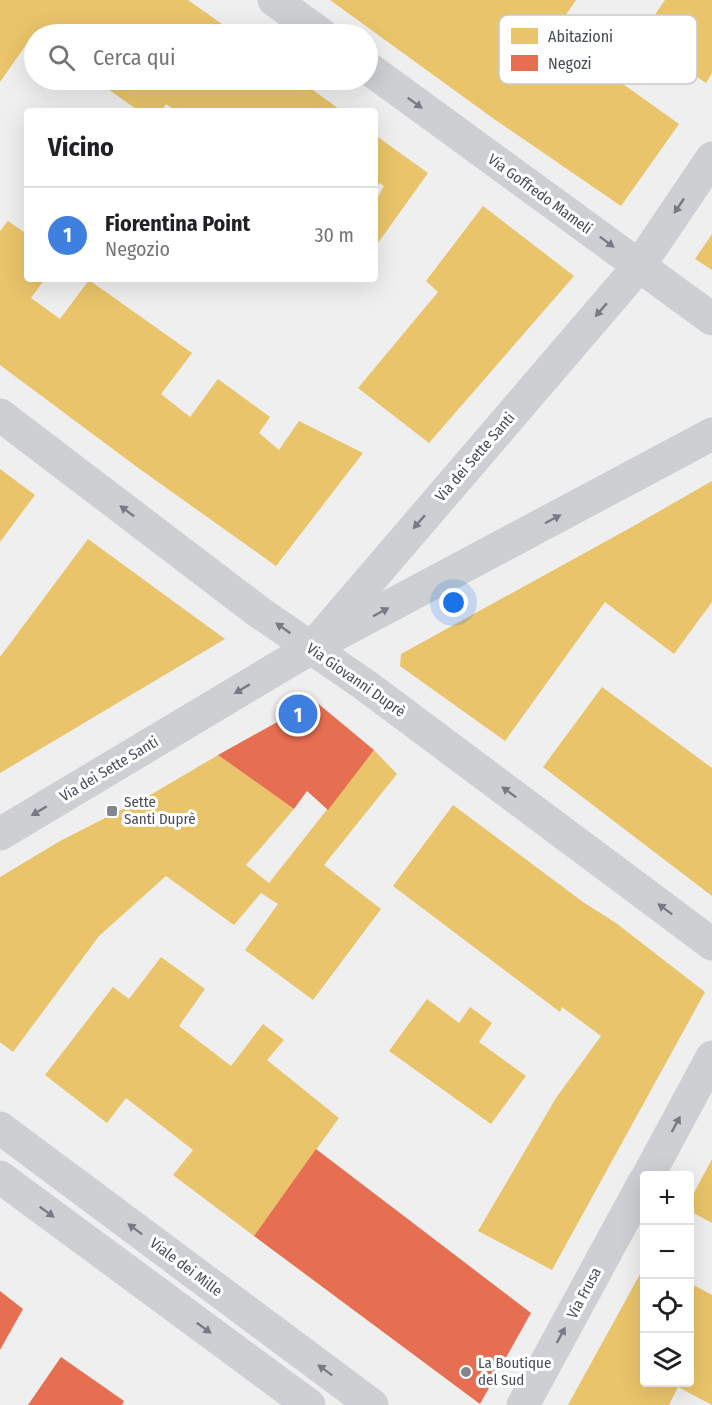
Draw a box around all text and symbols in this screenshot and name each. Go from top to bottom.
legend [499,15,697,84]
search box [24,24,378,90]
text: Abitazioni [548,27,613,46]
icon: search [45,41,78,74]
text: Cerca qui [93,44,176,71]
text: Negozi [548,54,592,73]
one-way arrow [407,96,422,108]
text: Vicino [48,132,114,163]
street label: Via Goffredo Mameli [484,150,596,238]
one-way arrow [673,198,685,214]
text: Fiorentina Point [105,210,250,237]
text: 1 [63,223,72,247]
text: 30 m [314,223,354,247]
one-way arrow [598,236,614,248]
text: Negozio [105,237,170,261]
one-way arrow [595,302,608,317]
street label: Via dei Sette Santi [432,409,518,505]
one-way arrow [119,505,135,518]
one-way arrow [413,514,426,530]
one-way arrow [545,514,562,524]
your location [439,588,468,617]
one-way arrow [373,607,390,617]
one-way arrow [275,623,291,634]
street label: Via Giovanni Duprè [303,639,409,721]
one-way arrow [233,684,250,694]
pin: 1 [278,692,318,736]
street label: Via dei Sette Santi [56,732,162,806]
one-way arrow [501,786,517,798]
place label: Sette Santi Duprè [124,793,196,828]
marker: Sette Santi Duprè [105,804,119,818]
one-way arrow [31,805,47,816]
one-way arrow [658,903,673,915]
one-way arrow [671,1115,681,1132]
map controls [640,1171,694,1387]
button: + [640,1171,694,1225]
one-way arrow [39,1206,55,1218]
one-way arrow [127,1223,142,1235]
button: − [640,1225,694,1279]
street label: Viale dei Mille [146,1234,226,1300]
street label: Via Frusa [563,1264,605,1322]
button: locate [640,1279,694,1333]
one-way arrow [197,1321,212,1333]
one-way arrow [556,1326,566,1343]
button: layers [640,1333,694,1387]
place label: La Boutique del Sud [478,1354,551,1389]
one-way arrow [317,1364,333,1376]
marker: La Boutique del Sud [459,1365,473,1379]

